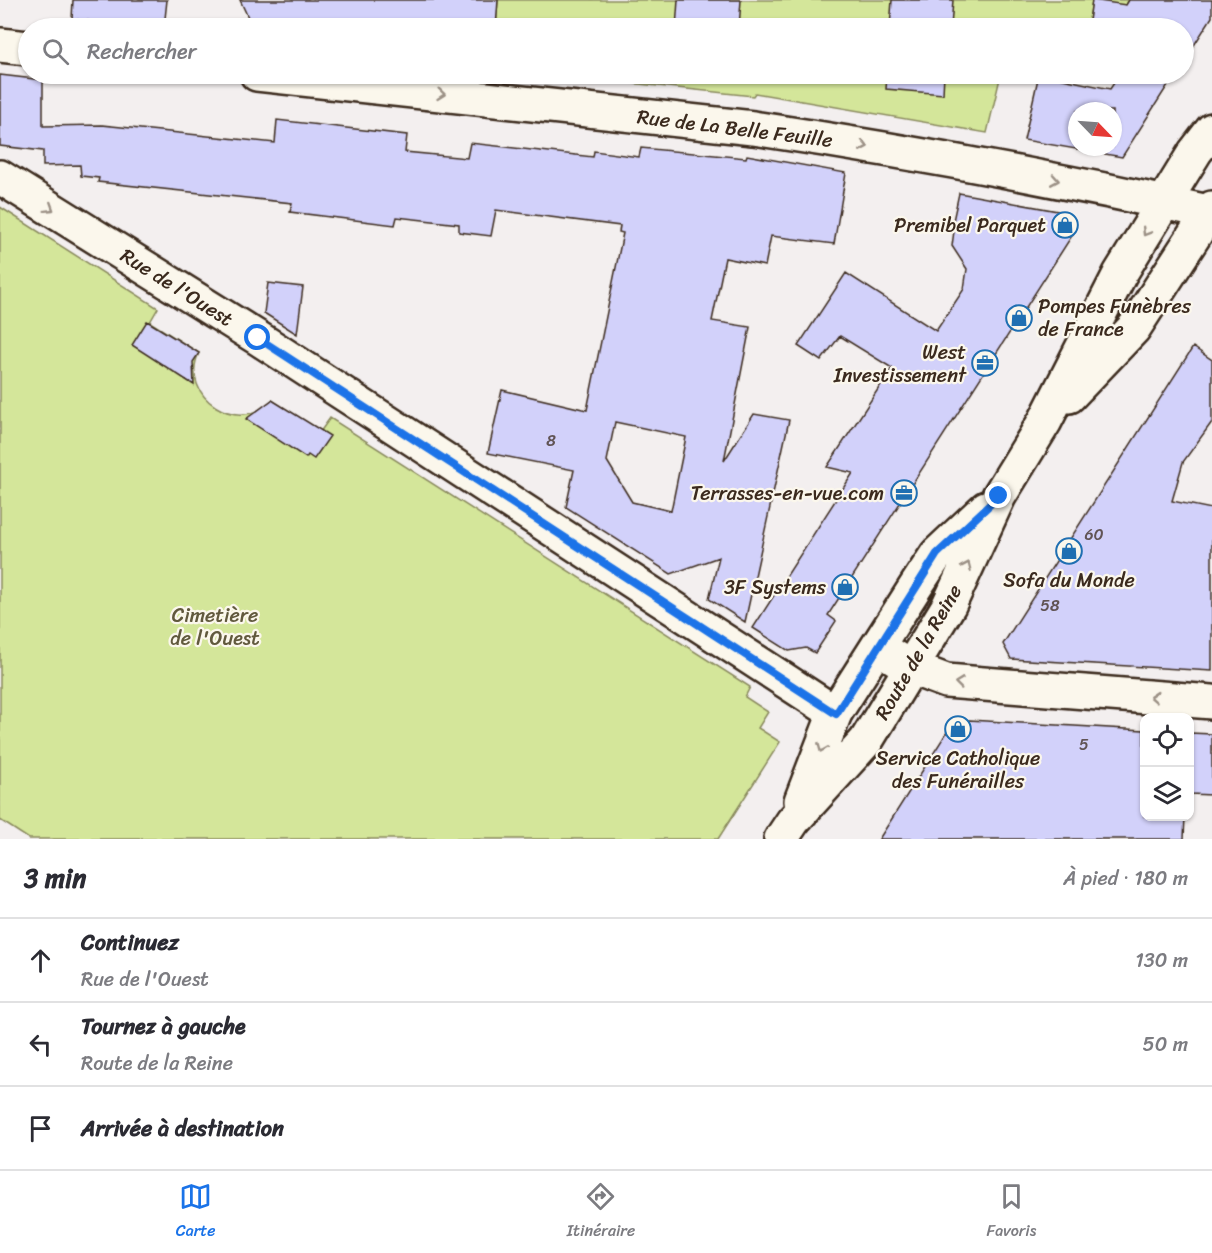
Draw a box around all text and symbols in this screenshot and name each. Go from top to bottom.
search box [18,18,1194,84]
text: Rechercher [87,32,197,71]
icon: search [39,35,72,68]
one-way arrow [436,87,445,100]
street label: Rue de La Belle Feuille [635,99,835,158]
north arrow [1068,102,1122,156]
one-way arrow [858,139,868,152]
one-way arrow [1051,174,1060,186]
one-way arrow [44,200,54,212]
place label: Premibel Parquet [894,208,1046,243]
shop icon: Premibel Parquet [1050,210,1080,240]
one-way arrow [1142,226,1154,236]
street label: Rue de l'Ouest [113,239,240,336]
place label: Pompes Funèbres de France [1038,289,1192,347]
shop icon: Pompes Funèbres de France [1004,303,1034,333]
route start [244,324,270,350]
place label: West Investissement [833,335,967,393]
office icon: West Investissement [970,348,1000,378]
house number: 8 [546,426,556,455]
place label: Terrasses-en-vue.com [691,476,884,511]
office icon: Terrasses-en-vue.com [889,478,919,508]
route end [985,482,1011,508]
house number: 60 [1084,520,1104,549]
shop icon: Sofa du Monde [1054,536,1084,566]
one-way arrow [960,561,972,572]
place label: Sofa du Monde [1003,563,1135,598]
place label: 3F Systems [724,570,827,605]
shop icon: 3F Systems [830,572,860,602]
street label: Route de la Reine [865,578,972,727]
house number: 58 [1040,591,1060,620]
park label: Cimetière de l'Ouest [170,598,260,656]
one-way arrow [955,677,964,689]
one-way arrow [1149,691,1158,704]
map controls [1140,713,1194,821]
button: locate [1140,713,1194,767]
shop icon: Service Catholique des Funérailles [943,714,973,744]
house number: 5 [1079,730,1089,759]
place label: Service Catholique des Funérailles [876,741,1040,799]
one-way arrow [817,742,829,753]
button: layers [1140,767,1194,821]
text: 3 min [24,855,86,901]
text: À pied · 180 m [1063,861,1188,896]
text: Continuez [81,923,179,962]
text: 130 m [1135,943,1188,978]
icon: ahead [24,944,57,977]
text: Rue de l'Ouest [81,962,209,997]
text: Tournez à gauche [81,1007,246,1046]
text: 50 m [1143,1027,1188,1062]
icon: left [24,1028,57,1061]
text: Route de la Reine [81,1046,233,1081]
text: Arrivée à destination [81,1109,284,1148]
icon: arrive [24,1112,57,1145]
tab: Carte [176,1180,215,1245]
tab: Itinéraire [567,1180,635,1245]
tab: Favoris [986,1180,1036,1245]

